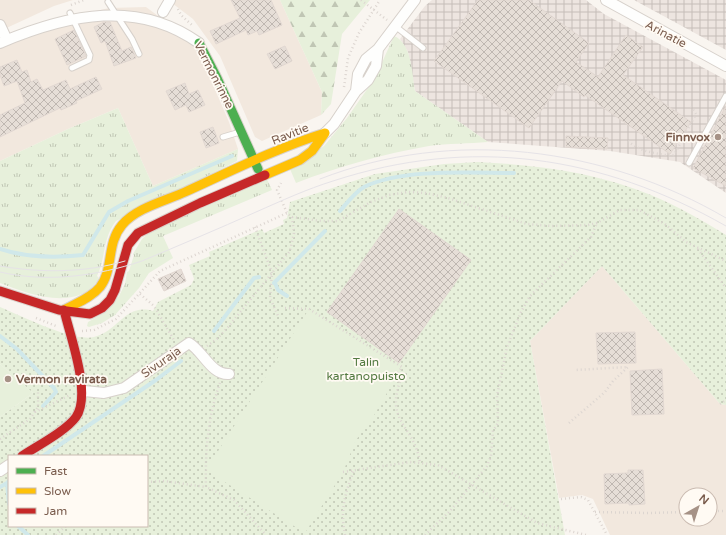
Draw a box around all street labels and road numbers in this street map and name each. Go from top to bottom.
street label: Arinatie [643,17,689,51]
street label: Vermonrinne [191,39,237,111]
street label: Ravitie [269,120,311,148]
street label: Sivuraja [139,343,183,381]

